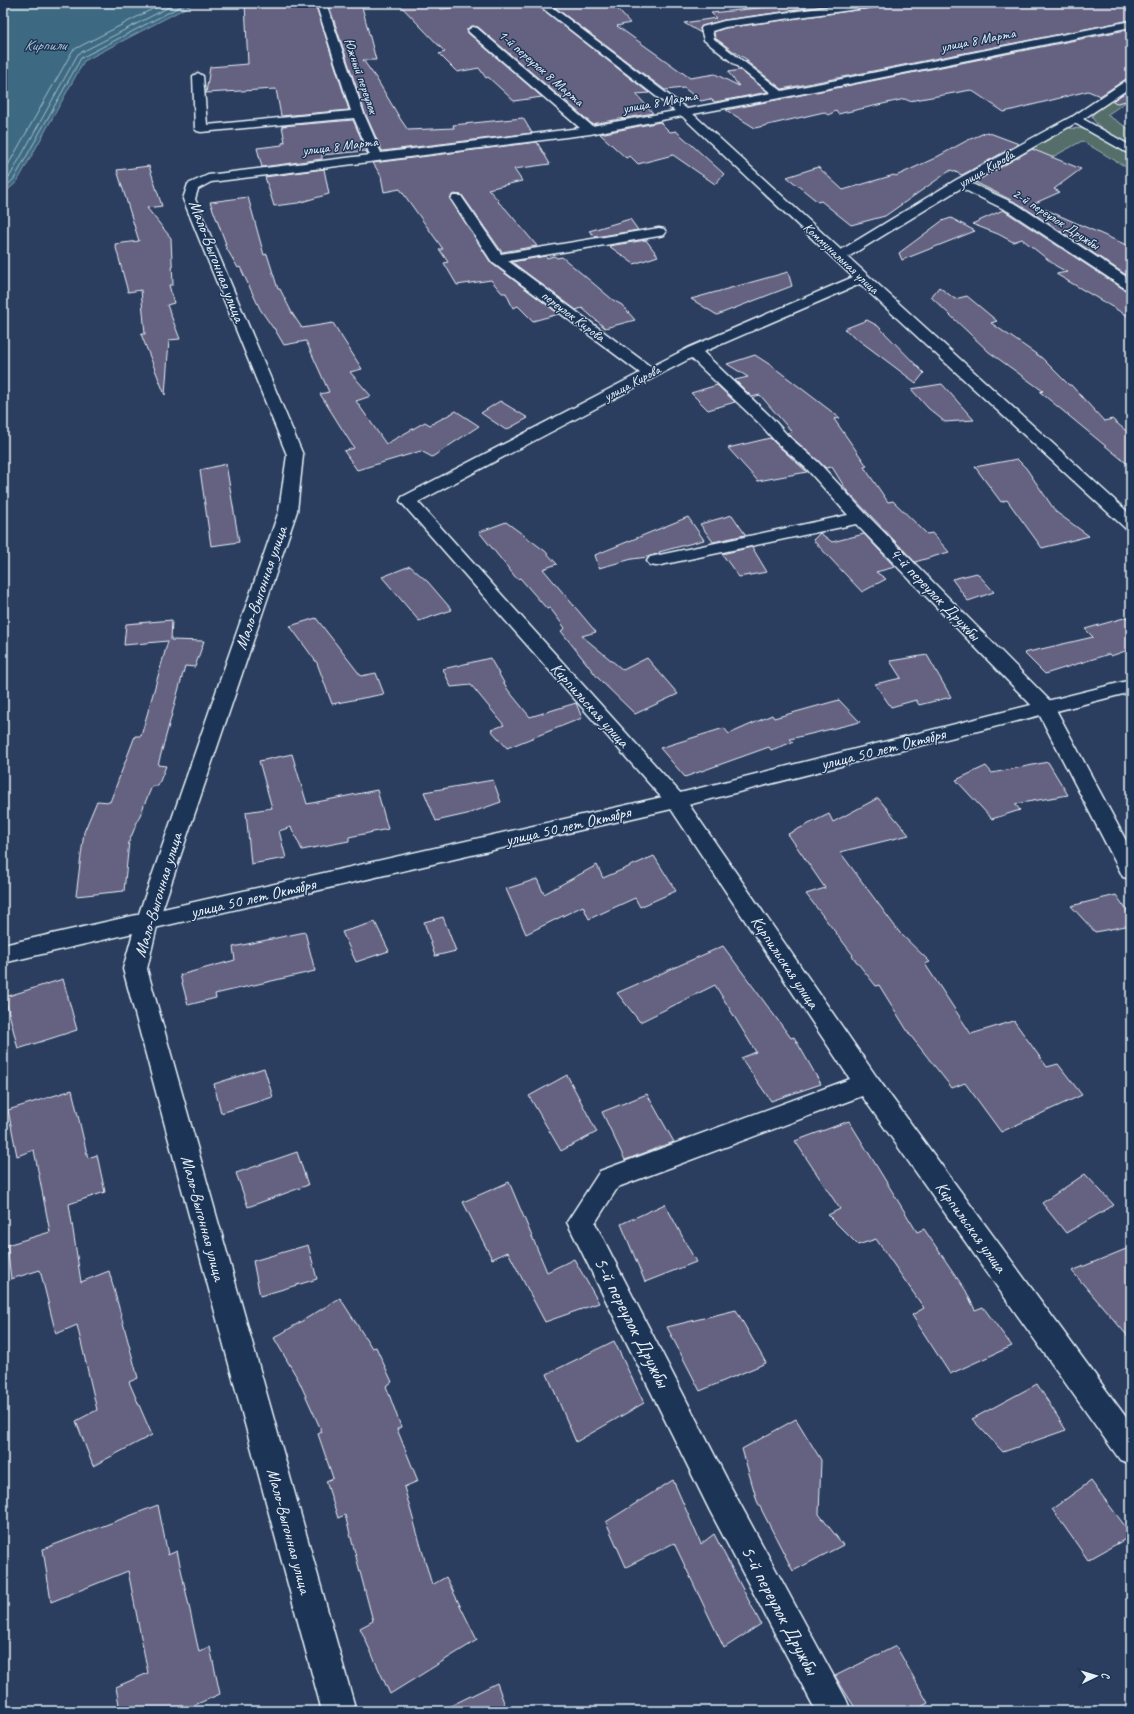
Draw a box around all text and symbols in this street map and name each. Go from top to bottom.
street label: улица 8 Марта [938,24,1018,56]
street label: 1-й переулок 8 Марта [495,26,588,111]
water label: Кирпили [24,36,68,55]
street label: Южный переулок [340,36,382,118]
street label: улица 8 Марта [620,87,700,117]
street label: улица 8 Марта [300,133,380,159]
street label: улица Кирова [954,146,1018,192]
street label: 2-й переулок Дружбы [1009,185,1104,254]
street label: Мало-Выгонная улица [184,197,251,327]
street label: Коммунальная улица [800,219,883,298]
street label: переулок Кирова [538,287,609,346]
street label: улица Кирова [600,360,664,405]
street label: Мало-Выгонная улица [230,522,293,652]
street label: 4-й переулок Дружбы [885,543,986,646]
street label: Кирпильская улица [546,658,635,753]
street label: улица 50 лет Октября [818,723,949,775]
street label: улица 50 лет Октября [502,801,634,851]
street label: Мало-Выгонная улица [129,828,187,960]
street label: улица 50 лет Октября [187,873,319,923]
street label: Кирпильская улица [746,912,825,1014]
street label: Мало-Выгонная улица [176,1153,230,1285]
street label: Кирпильская улица [931,1177,1012,1278]
street label: 5-й переулок Дружбы [588,1253,676,1393]
street label: Мало-Выгонная улица [262,1466,316,1598]
street label: 5-й переулок Дружбы [735,1541,825,1680]
north arrow [1076,1656,1116,1696]
text: С [1099,1672,1113,1680]

